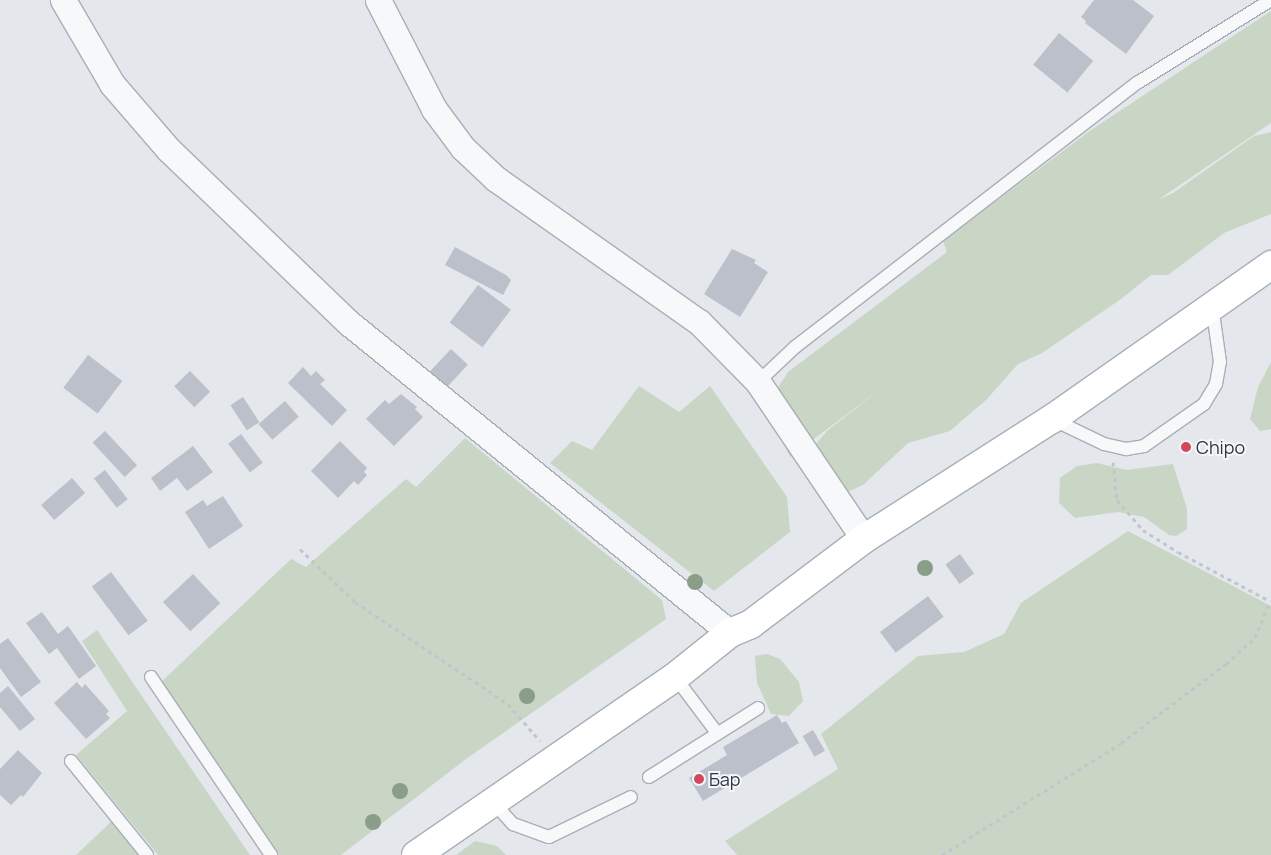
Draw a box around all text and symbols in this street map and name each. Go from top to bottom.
place label: Chipo [1196,436,1245,458]
marker: Chipo [1180,441,1192,453]
place label: Бар [709,768,741,790]
marker: Бар [693,773,705,785]

